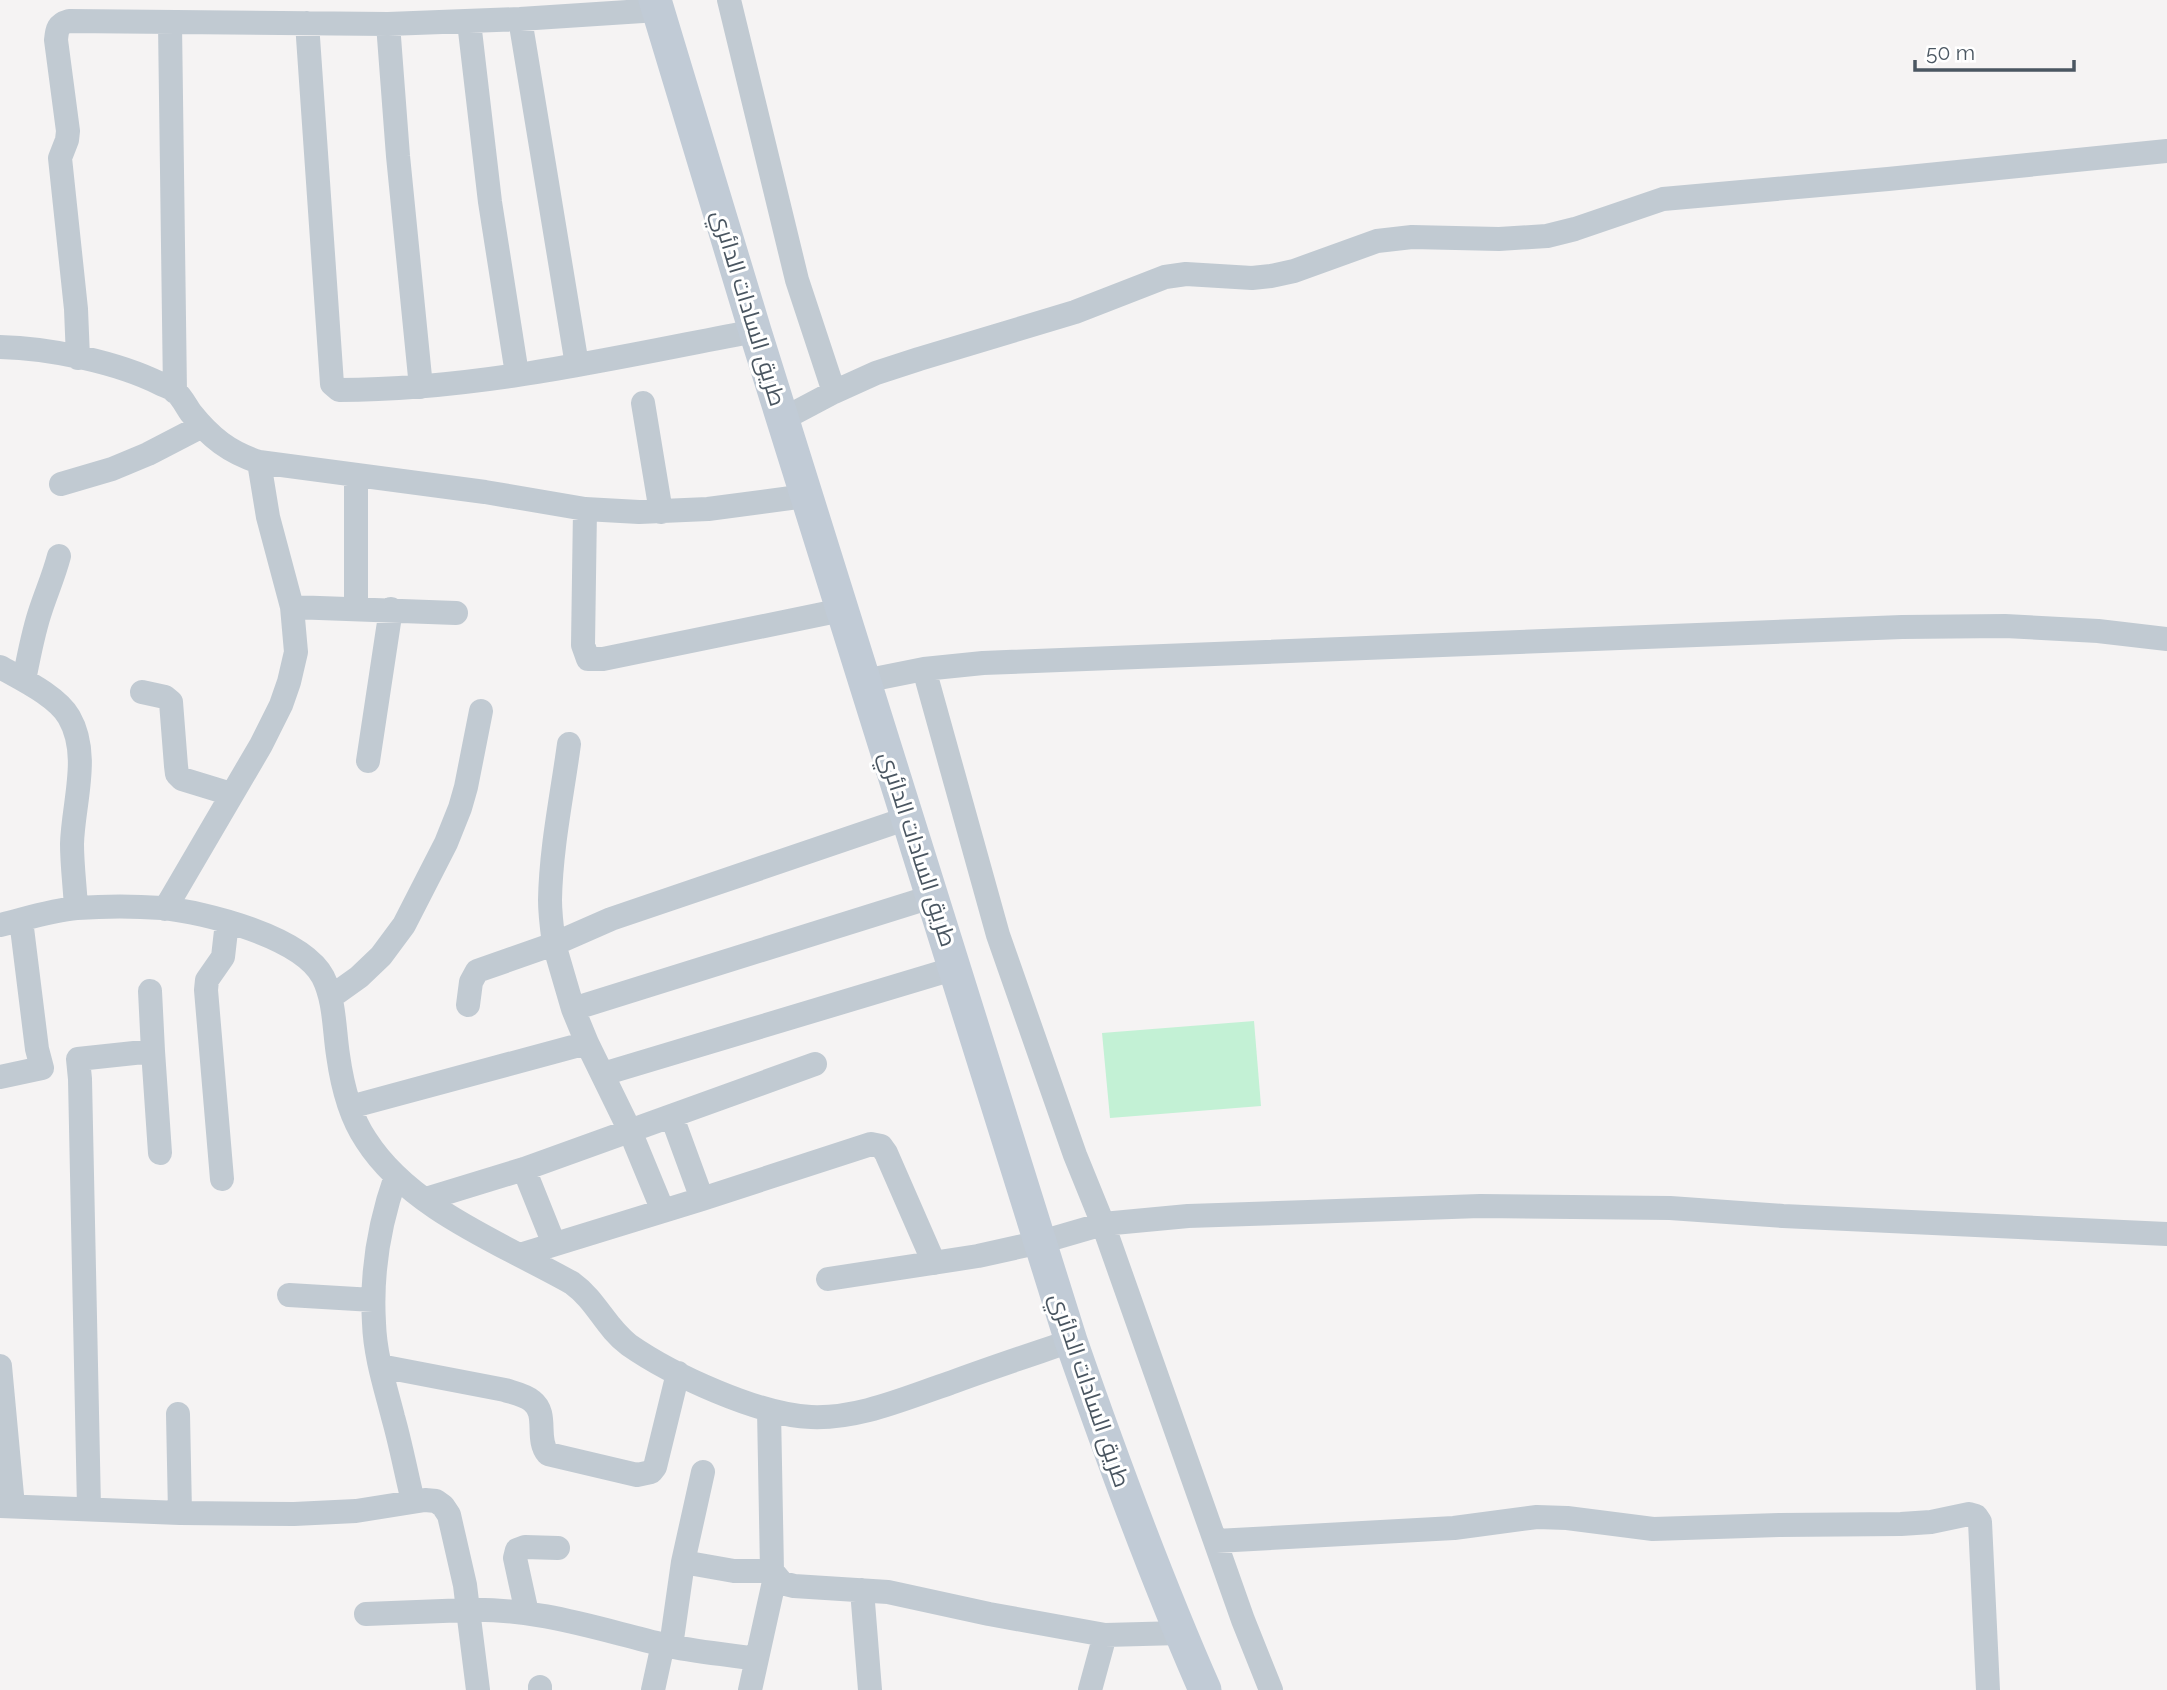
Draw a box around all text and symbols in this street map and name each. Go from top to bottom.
scale bar [1915,28,2074,72]
text: 50 m [1926,40,1975,65]
street label: طريق السادات الدائري [702,207,792,411]
street label: طريق السادات الدائري [869,748,963,951]
street label: طريق السادات الدائري [1040,1289,1136,1492]

